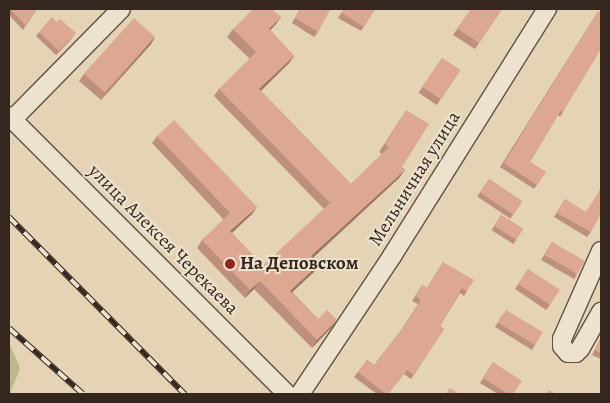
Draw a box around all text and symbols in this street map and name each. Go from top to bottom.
street label: Мельничная улица [364,107,466,251]
street label: улица Алексея Черекаева [83,160,243,320]
place label: На Деповском [240,253,358,275]
marker: На Деповском [224,258,236,270]

